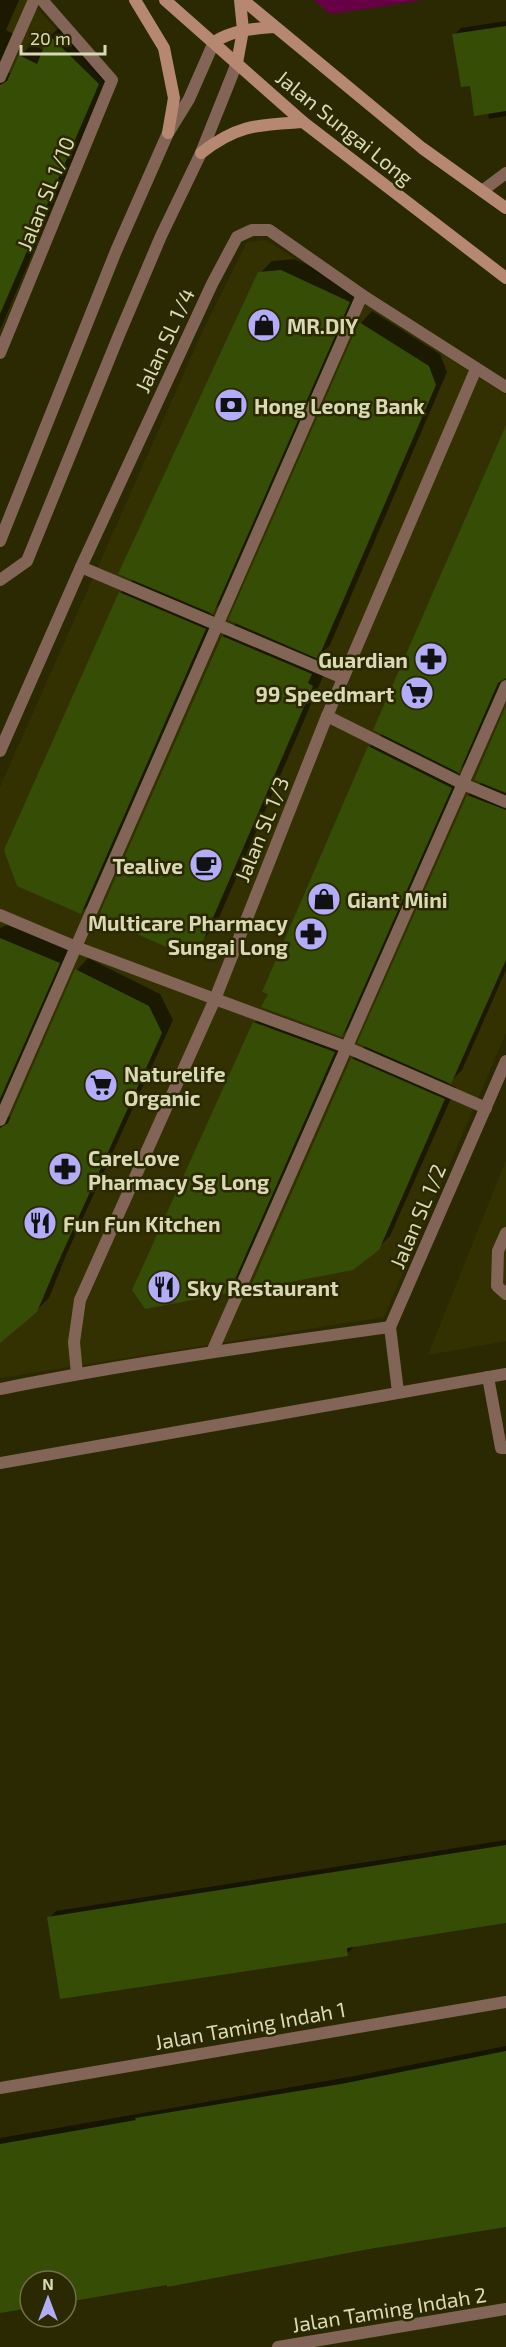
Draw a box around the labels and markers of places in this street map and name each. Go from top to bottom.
shop icon: MR.DIY [246,307,282,343]
place label: MR.DIY [287,313,358,338]
bank icon: Hong Leong Bank [213,387,249,423]
place label: Hong Leong Bank [254,393,425,418]
pharmacy icon: Guardian [413,641,449,677]
place label: Guardian [318,647,408,672]
supermarket icon: 99 Speedmart [399,675,435,711]
place label: 99 Speedmart [256,681,394,706]
cafe icon: Tealive [188,847,224,883]
place label: Tealive [112,853,183,878]
shop icon: Giant Mini [306,881,342,917]
place label: Giant Mini [347,887,448,912]
place label: Multicare Pharmacy Sungai Long [88,910,288,959]
pharmacy icon: Multicare Pharmacy Sungai Long [293,916,329,952]
place label: Naturelife Organic [124,1061,226,1110]
supermarket icon: Naturelife Organic [83,1067,119,1103]
place label: CareLove Pharmacy Sg Long [88,1145,269,1195]
pharmacy icon: CareLove Pharmacy Sg Long [47,1151,83,1187]
restaurant icon: Fun Fun Kitchen [22,1205,58,1241]
place label: Fun Fun Kitchen [63,1211,221,1236]
restaurant icon: Sky Restaurant [146,1269,182,1305]
place label: Sky Restaurant [187,1275,339,1301]

